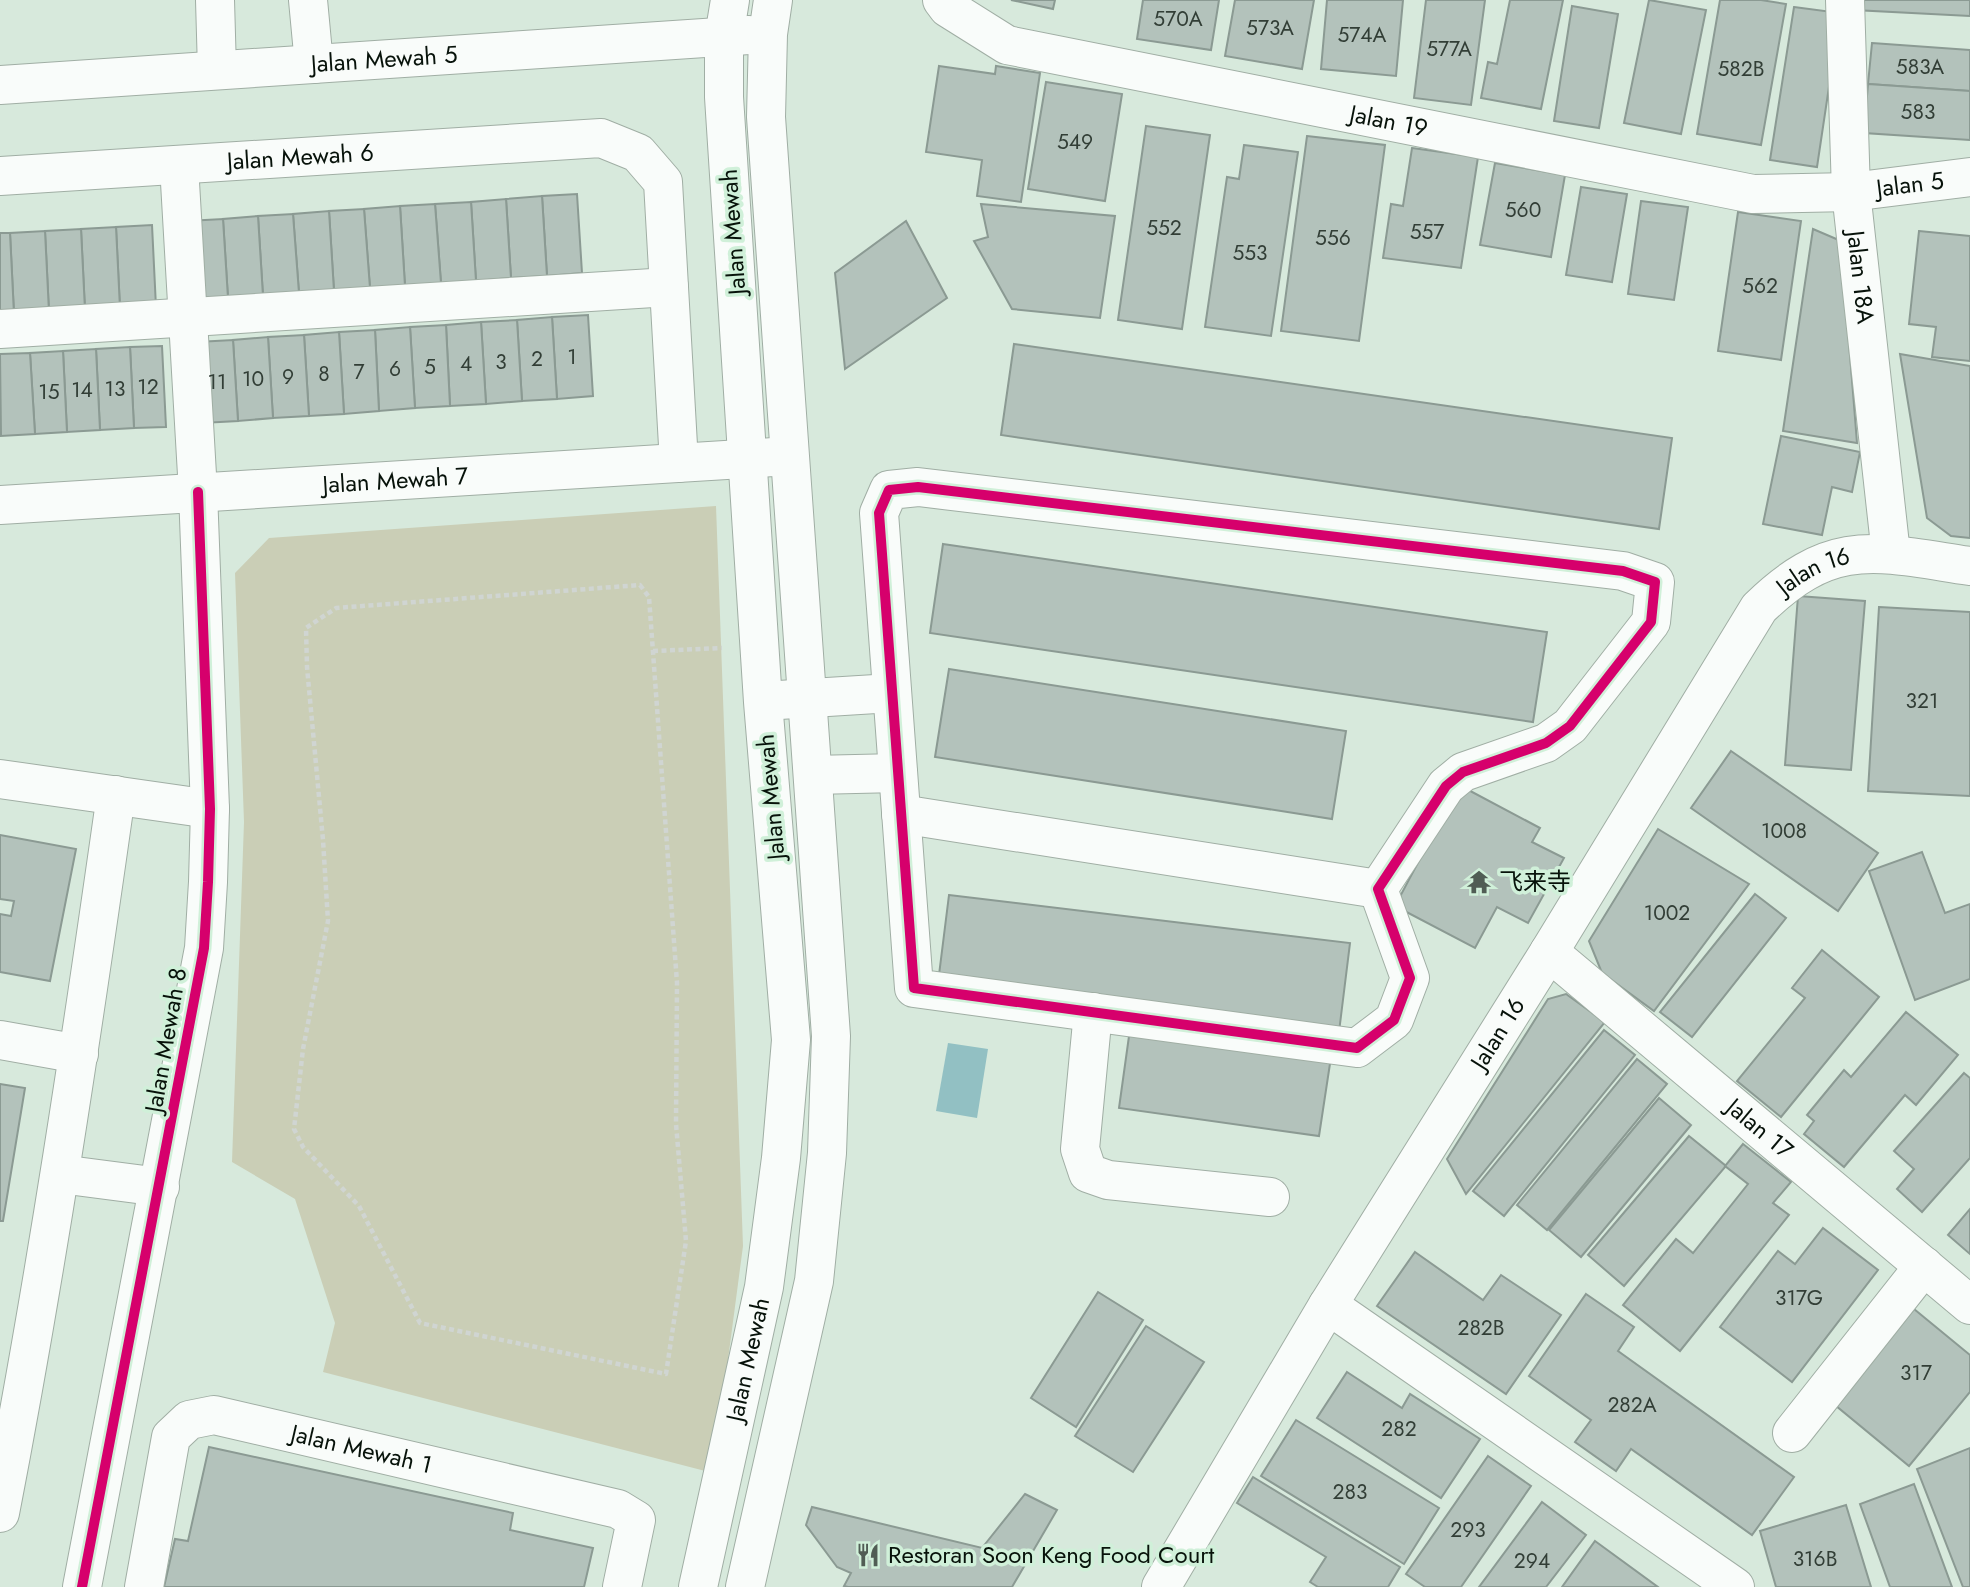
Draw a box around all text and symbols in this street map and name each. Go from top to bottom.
house number: 570A [1153,4,1203,34]
house number: 573A [1246,13,1294,43]
house number: 574A [1338,20,1387,50]
house number: 577A [1426,34,1472,64]
street label: Jalan Mewah 5 [307,37,459,81]
house number: 583A [1896,52,1944,82]
house number: 582B [1718,54,1764,84]
street label: Jalan 19 [1344,95,1431,146]
house number: 583 [1901,97,1935,127]
house number: 549 [1057,127,1093,157]
street label: Jalan Mewah 6 [223,134,375,179]
street label: Jalan 5 [1871,162,1946,206]
street label: Jalan Mewah [711,168,755,299]
house number: 560 [1505,195,1541,225]
house number: 552 [1146,213,1182,243]
house number: 557 [1410,217,1444,247]
house number: 556 [1315,223,1351,253]
street label: Jalan 18A [1838,226,1883,326]
house number: 553 [1232,238,1268,268]
house number: 562 [1742,271,1778,301]
house number: 1 [567,342,577,372]
house number: 2 [531,344,543,374]
house number: 3 [495,347,507,377]
house number: 4 [460,349,472,379]
house number: 5 [424,352,436,382]
house number: 6 [389,354,401,384]
house number: 7 [353,357,365,387]
house number: 8 [318,359,330,389]
house number: 9 [282,362,294,392]
house number: 10 [242,364,264,394]
house number: 11 [208,367,226,397]
house number: 12 [137,372,159,402]
house number: 13 [105,374,125,404]
house number: 14 [71,375,93,405]
house number: 15 [38,377,60,407]
street label: Jalan Mewah 7 [318,458,470,502]
street label: Jalan 16 [1766,538,1853,605]
house number: 321 [1906,686,1938,716]
street label: Jalan Mewah [748,733,794,864]
house number: 1008 [1761,816,1807,846]
place label: 飞来寺 [1499,864,1571,899]
temple icon: 飞来寺 [1465,868,1493,896]
house number: 1002 [1644,898,1690,928]
street label: Jalan Mewah 8 [135,965,195,1118]
street label: Jalan 16 [1460,991,1533,1079]
street label: Jalan 17 [1717,1088,1801,1167]
house number: 317G [1775,1283,1823,1313]
street label: Jalan Mewah [716,1294,778,1428]
house number: 282B [1457,1313,1505,1343]
house number: 317 [1900,1358,1932,1388]
house number: 282A [1607,1390,1657,1420]
house number: 282 [1381,1414,1417,1444]
street label: Jalan Mewah 1 [284,1415,436,1482]
house number: 283 [1333,1477,1367,1507]
house number: 293 [1450,1515,1486,1545]
place label: Restoran Soon Keng Food Court [888,1537,1214,1572]
restaurant icon: Restoran Soon Keng Food Court [854,1541,882,1569]
house number: 316B [1793,1544,1837,1574]
house number: 294 [1514,1546,1550,1576]

